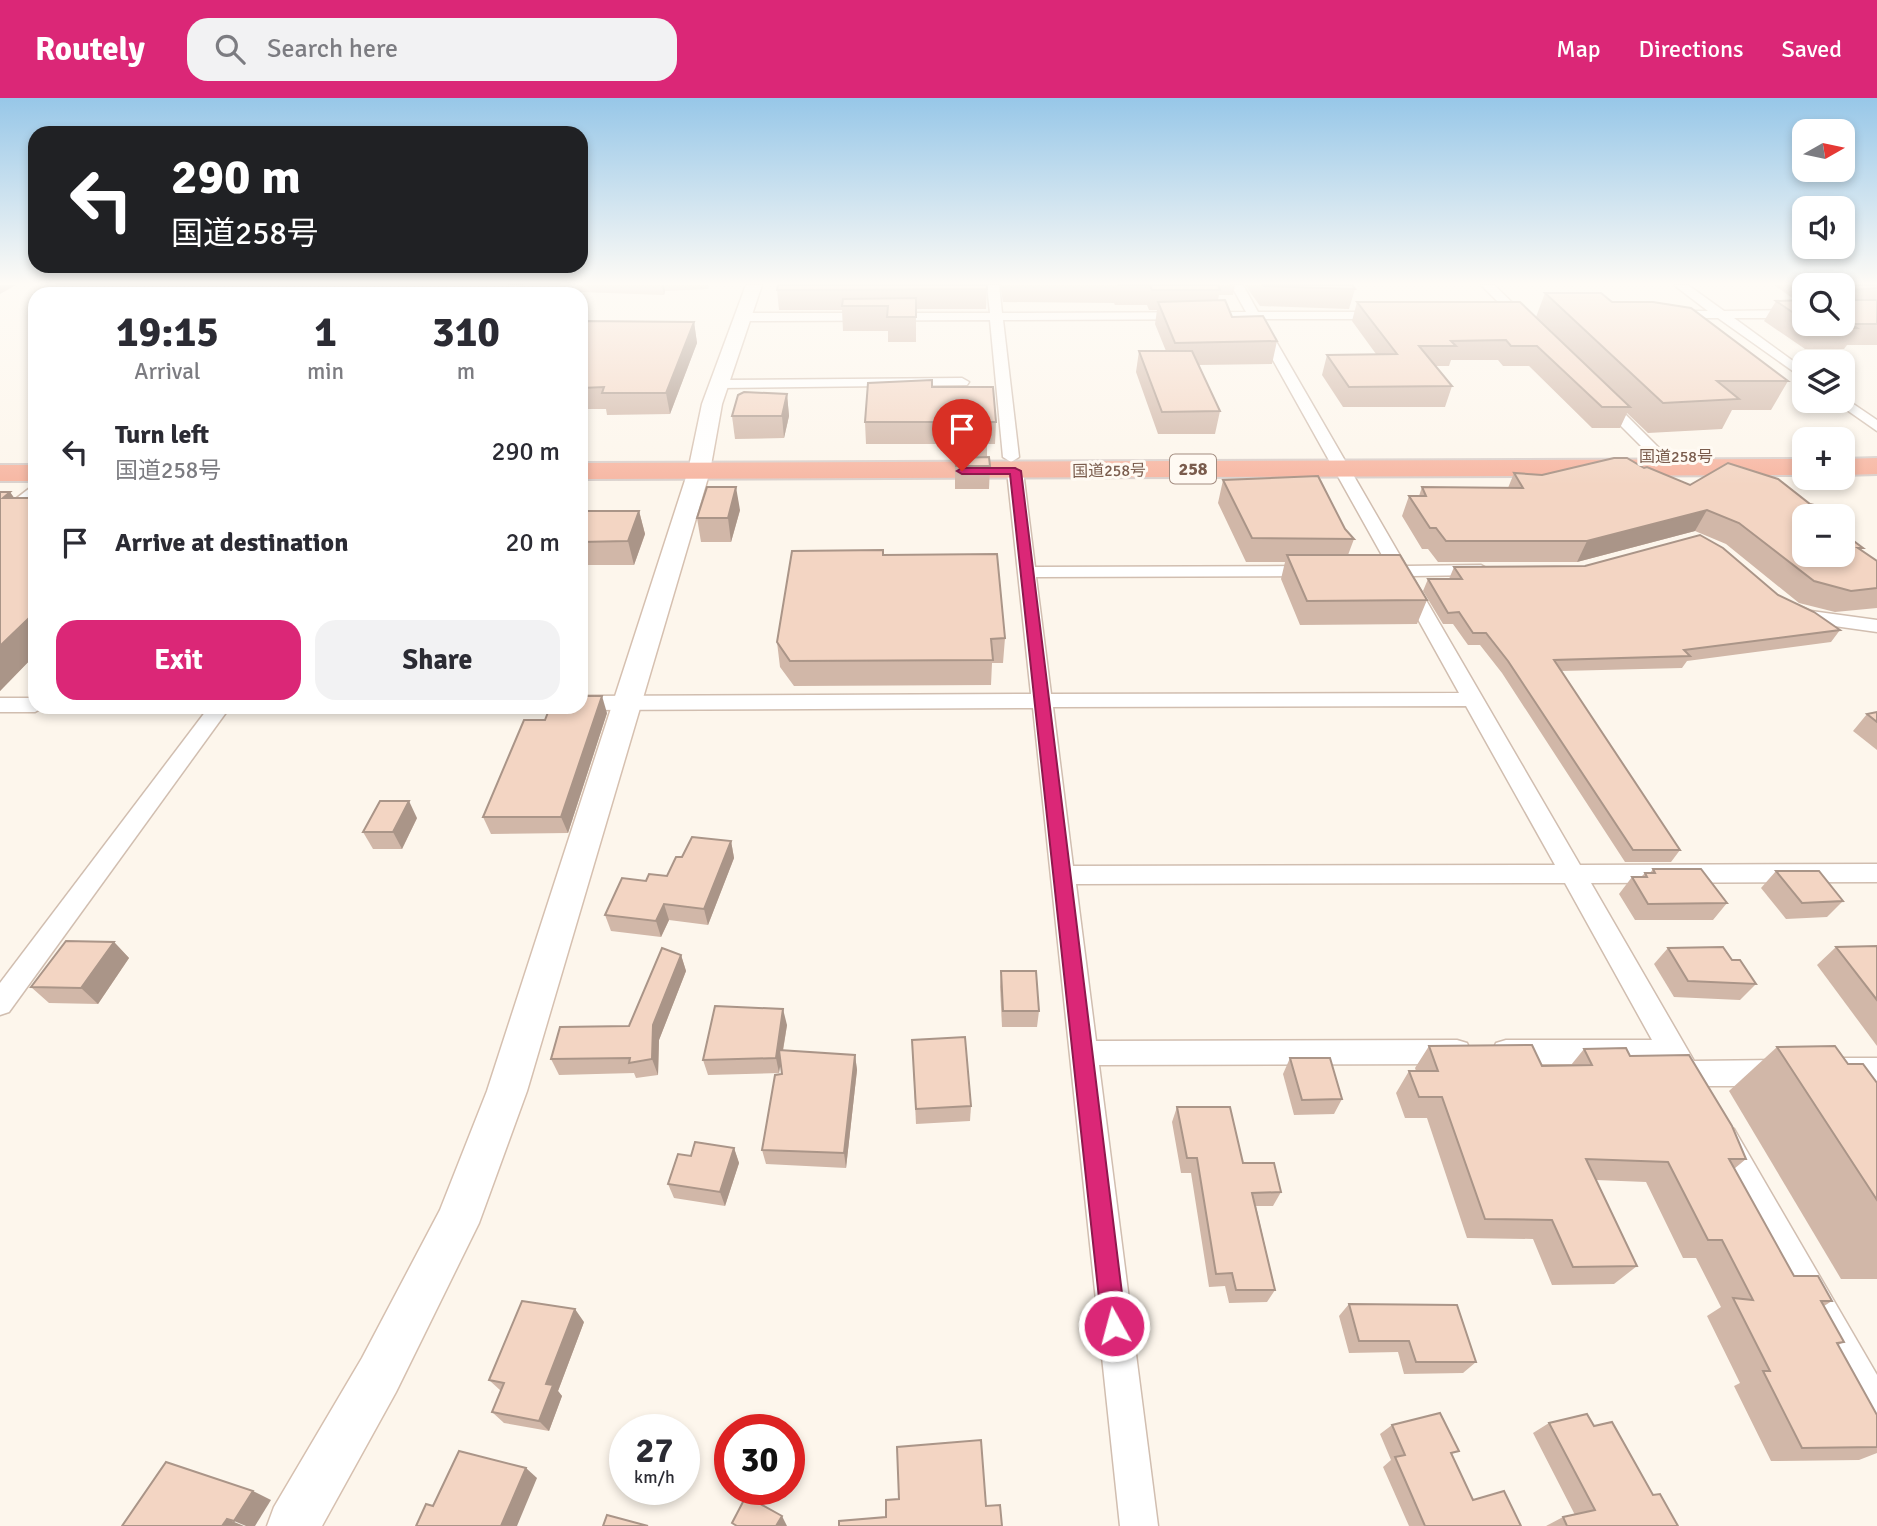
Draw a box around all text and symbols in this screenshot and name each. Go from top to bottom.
search box [187,18,677,81]
text: Routely [35,29,145,70]
icon: search [211,30,249,68]
text: Search here [267,33,398,65]
text: Map [1556,34,1601,64]
text: Directions [1639,34,1744,64]
text: Saved [1782,34,1842,64]
north arrow [1792,119,1855,182]
map controls [1792,119,1855,567]
text: 290 m [171,147,301,207]
icon: left [56,154,147,245]
button: sound [1792,196,1855,259]
text: 国道258号 [171,214,319,253]
button: search [1792,273,1855,336]
text: 19:15 [116,307,219,358]
text: 1 [314,307,337,358]
text: 310 [432,307,500,358]
button: layers [1792,350,1855,413]
text: Arrival [134,357,201,386]
text: min [307,357,344,386]
text: m [457,357,475,386]
pin [932,399,992,471]
icon: arrive [943,410,981,448]
text: Turn left [115,419,209,451]
button: + [1792,427,1855,490]
icon: left [56,433,94,471]
text: 290 m [491,436,560,468]
street label: 国道258号 [1639,447,1713,467]
road number: 258 [1170,454,1216,484]
text: 国道258号 [115,456,221,485]
street label: 国道258号 [1072,460,1146,482]
button: − [1792,504,1855,567]
icon: arrive [56,524,94,562]
text: Arrive at destination [115,527,348,559]
text: 20 m [505,527,560,559]
button: Exit [56,620,301,700]
button: Share [315,620,560,700]
position arrow [1077,1289,1151,1363]
speed limit sign: 30 [714,1414,805,1505]
text: 27 [636,1429,673,1472]
text: km/h [634,1466,675,1488]

